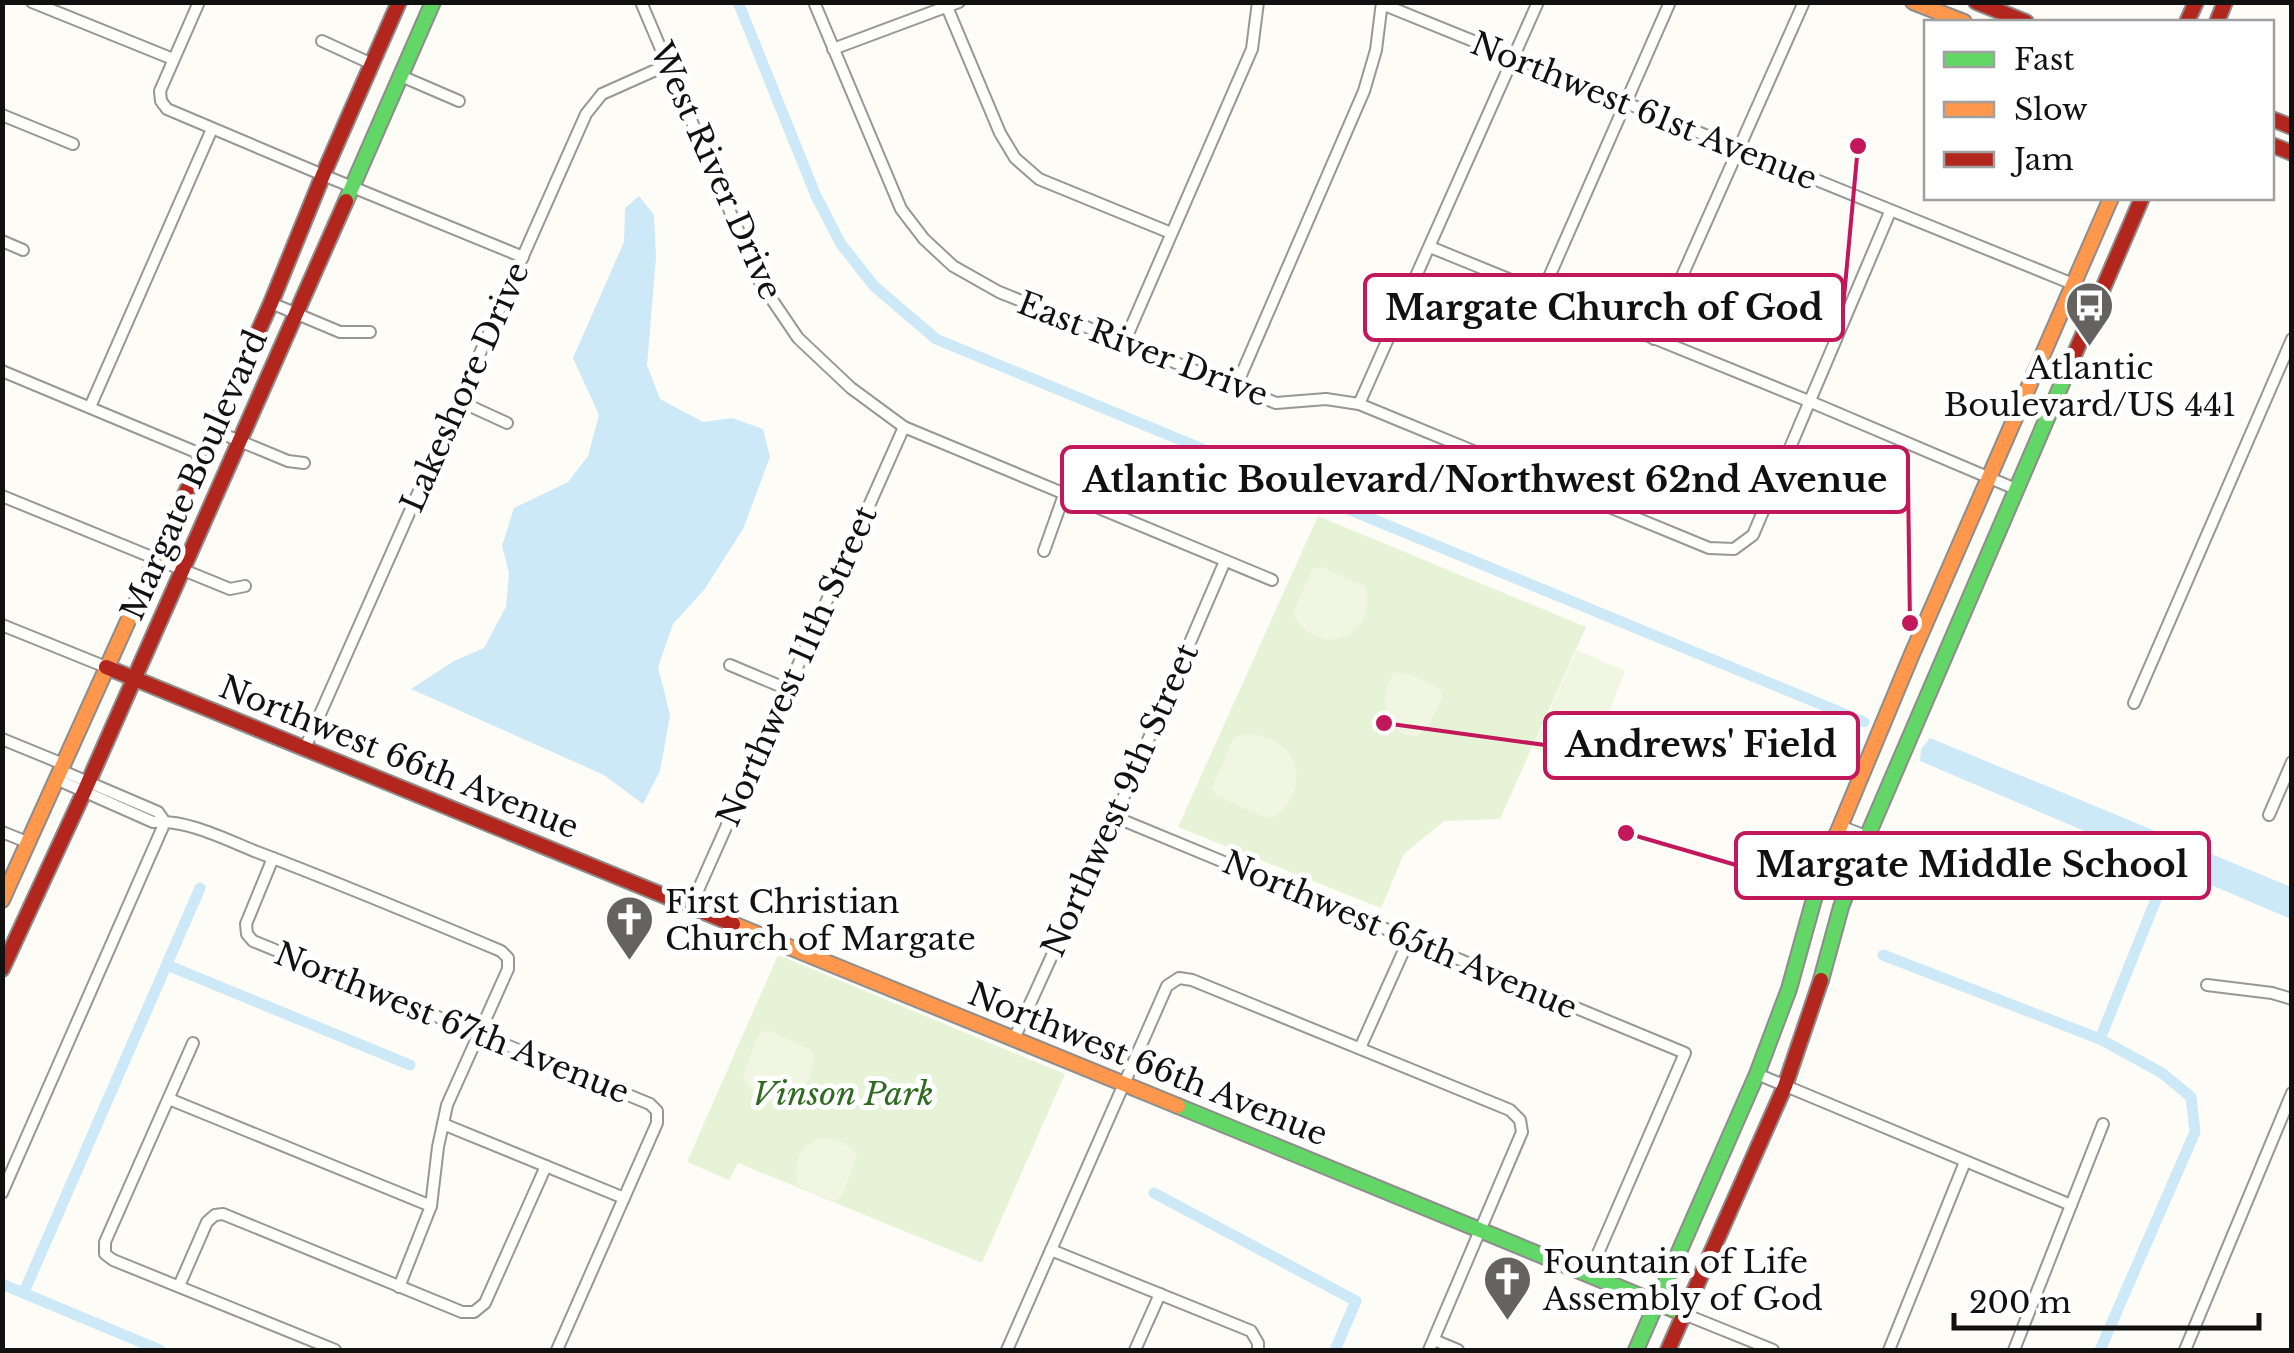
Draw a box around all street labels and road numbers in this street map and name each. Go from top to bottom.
street label: Northwest 61st Avenue [1465,23,1823,199]
street label: West River Drive [641,35,791,306]
street label: Lakeshore Drive [392,256,538,518]
street label: East River Drive [1012,283,1274,415]
street label: Margate Boulevard [112,324,276,626]
street label: Northwest 11th Street [708,500,886,832]
street label: Northwest 9th Street [1033,637,1207,963]
street label: Northwest 66th Avenue [214,667,584,847]
street label: Northwest 65th Avenue [1217,842,1583,1028]
street label: Northwest 67th Avenue [269,933,635,1113]
street label: Northwest 66th Avenue [963,974,1333,1154]

